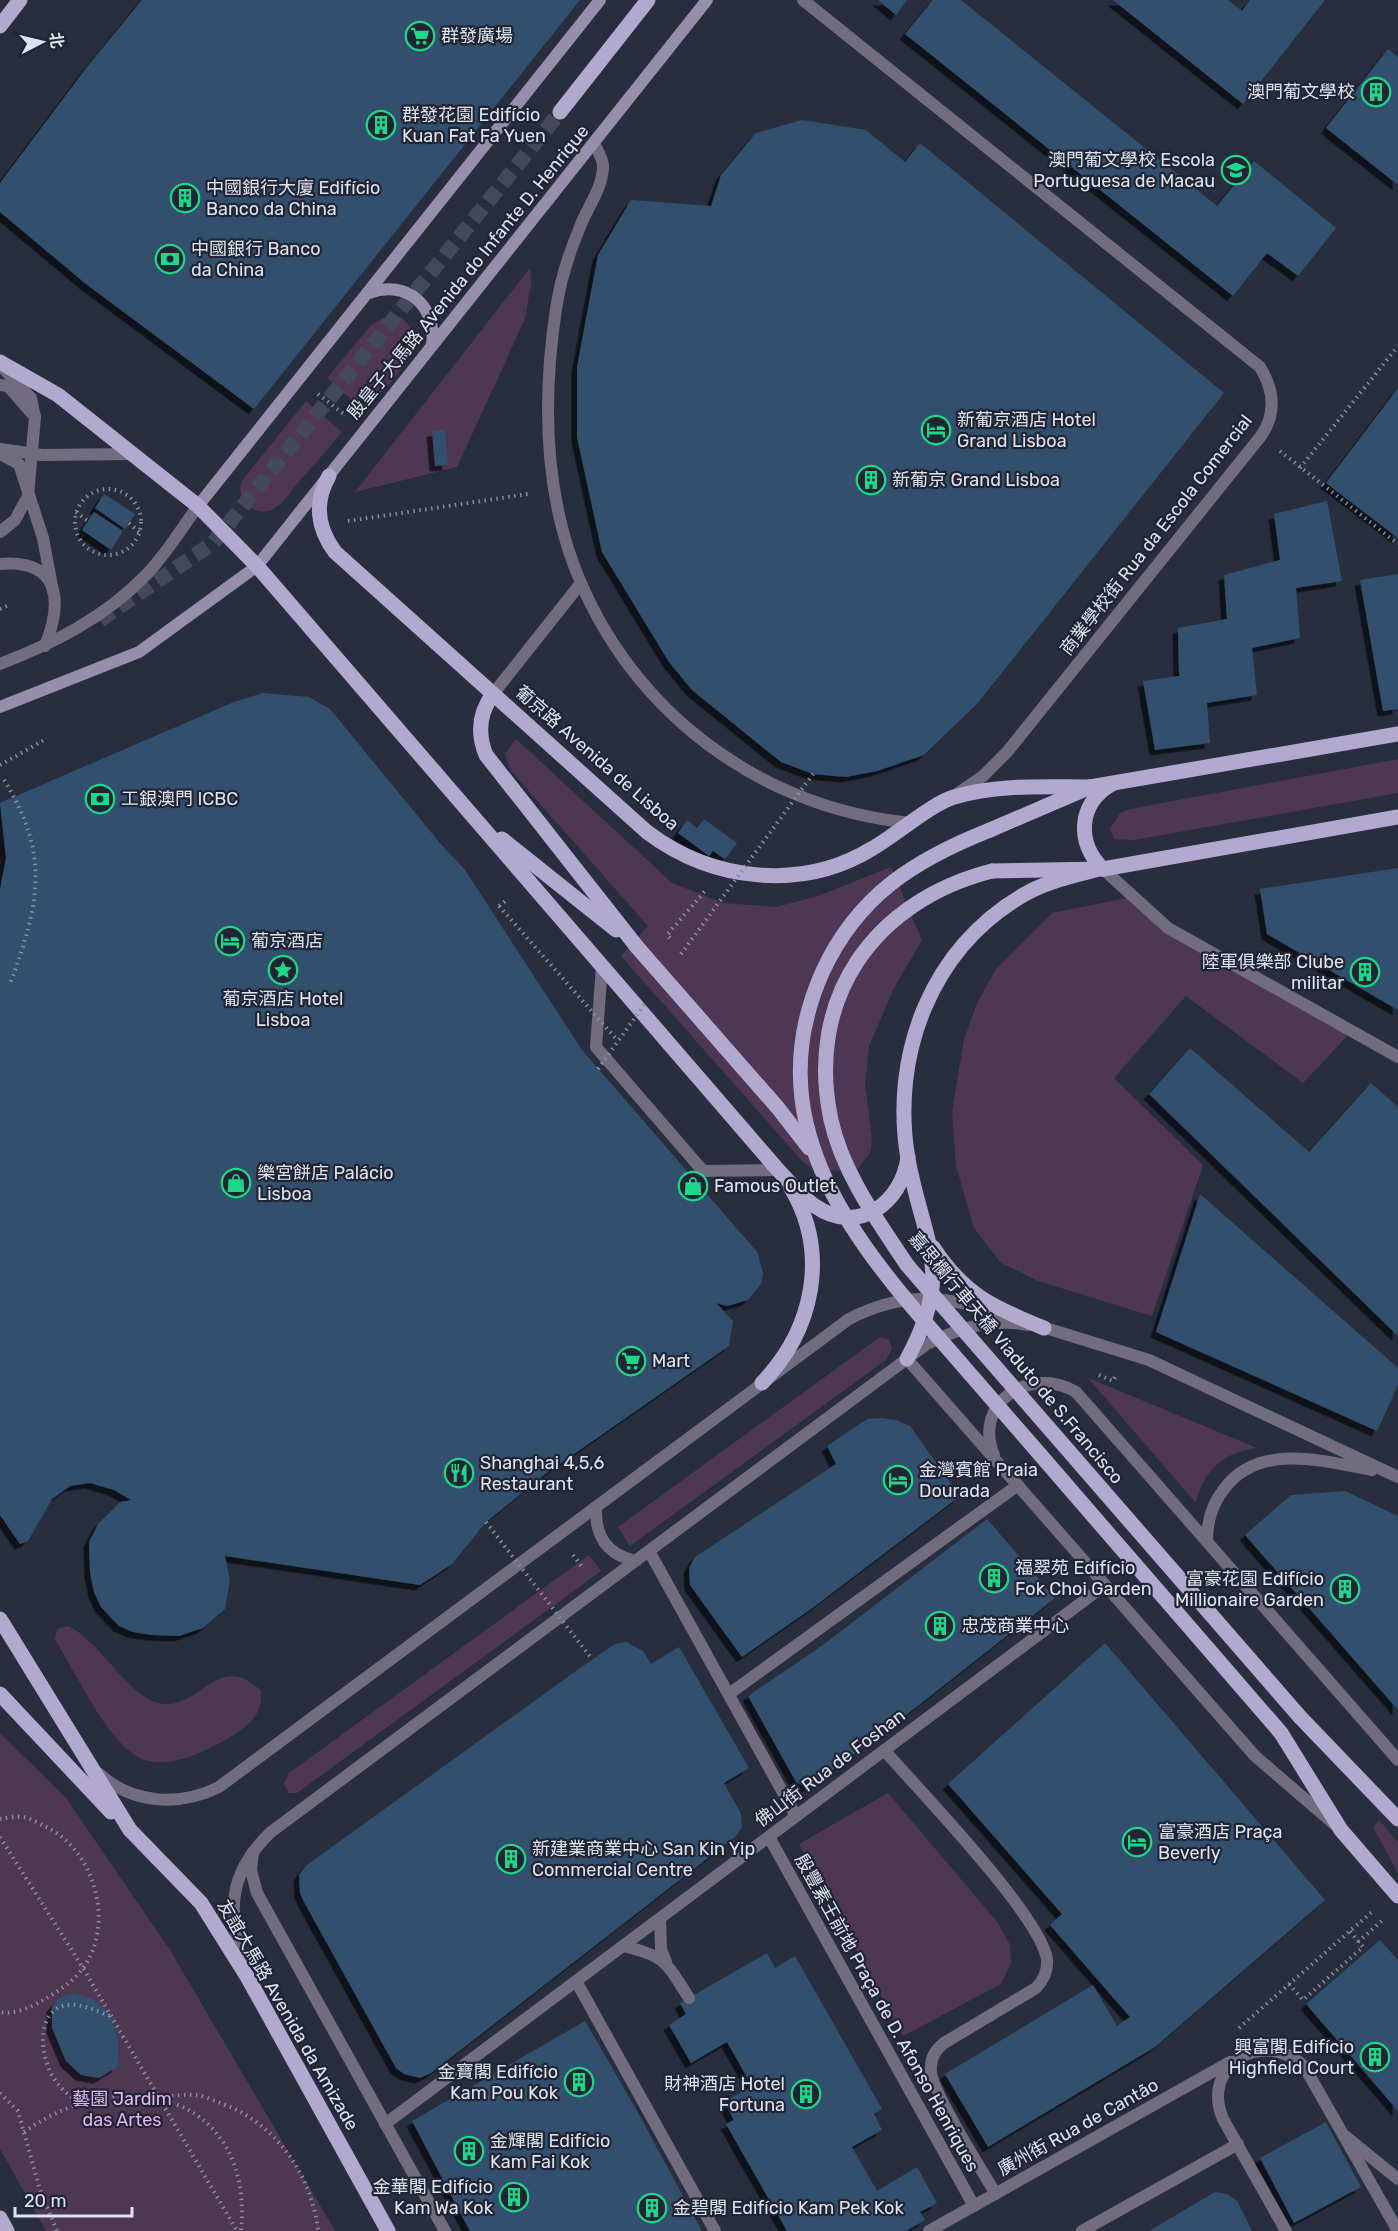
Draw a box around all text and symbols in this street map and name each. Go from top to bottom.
north arrow [12,12,72,72]
supermarket icon: 群發廣場 [404,20,436,52]
place label: 群發廣場 [441,25,513,47]
text: 北 [46,31,67,49]
building icon: 澳門葡文學校 [1360,76,1392,108]
place label: 澳門葡文學校 [1247,81,1355,103]
place label: 群發花園 Edifício Kuan Fat Fa Yuen [402,104,546,147]
building icon: 群發花園 Edifício Kuan Fat Fa Yuen [365,109,397,141]
street label: 殷皇子大馬路 Avenida do Infante D. Henrique [342,121,594,423]
place label: 澳門葡文學校 Escola Portuguesa de Macau [1033,149,1215,192]
school or university icon: 澳門葡文學校 Escola Portuguesa de Macau [1220,154,1252,186]
place label: 中國銀行大廈 Edifício Banco da China [206,177,380,220]
building icon: 中國銀行大廈 Edifício Banco da China [169,182,201,214]
place label: 中國銀行 Banco da China [191,238,321,281]
bank icon: 中國銀行 Banco da China [154,243,186,275]
place label: 新葡京酒店 Hotel Grand Lisboa [957,409,1096,452]
street label: 商業學校街 Rua da Escola Comercial [1055,410,1257,660]
hotel icon: 新葡京酒店 Hotel Grand Lisboa [920,414,952,446]
building icon: 新葡京 Grand Lisboa [855,464,887,496]
place label: 新葡京 Grand Lisboa [892,469,1060,491]
street label: 葡京路 Avenida de Lisboa [511,681,683,835]
bank icon: 工銀澳門 ICBC [84,783,116,815]
place label: 工銀澳門 ICBC [121,788,238,810]
hotel icon: 葡京酒店 [214,925,246,957]
place label: 葡京酒店 [251,930,323,952]
place label: 陸軍俱樂部 Clube militar [1202,951,1344,994]
place icon: 葡京酒店 Hotel Lisboa [267,954,299,986]
building icon: 陸軍俱樂部 Clube militar [1349,956,1381,988]
place label: 葡京酒店 Hotel Lisboa [223,988,344,1031]
place label: 樂宮餅店 Palácio Lisboa [257,1162,394,1205]
shop icon: 樂宮餅店 Palácio Lisboa [220,1167,252,1199]
shop icon: Famous Outlet [677,1170,709,1202]
place label: Famous Outlet [714,1175,836,1197]
street label: 嘉思欄行車天橋 Viaduto de S.Francisco [904,1228,1128,1488]
supermarket icon: Mart [615,1345,647,1377]
place label: Mart [652,1350,690,1372]
place label: Shanghai 4,5,6 Restaurant [480,1452,605,1495]
restaurant icon: Shanghai 4,5,6 Restaurant [443,1457,475,1489]
place label: 金灣賓館 Praia Dourada [919,1459,1038,1502]
hotel icon: 金灣賓館 Praia Dourada [882,1464,914,1496]
place label: 福翠苑 Edifício Fok Choi Garden [1015,1557,1152,1600]
building icon: 福翠苑 Edifício Fok Choi Garden [978,1562,1010,1594]
place label: 富豪花園 Edifício Millionaire Garden [1175,1568,1324,1611]
building icon: 富豪花園 Edifício Millionaire Garden [1329,1573,1361,1605]
building icon: 忠茂商業中心 [924,1610,956,1642]
place label: 忠茂商業中心 [961,1615,1069,1637]
street label: 佛山街 Rua de Foshan [751,1704,909,1832]
place label: 富豪酒店 Praça Beverly [1158,1821,1282,1864]
hotel icon: 富豪酒店 Praça Beverly [1121,1826,1153,1858]
place label: 新建業商業中心 San Kin Yip Commercial Centre [532,1838,755,1881]
building icon: 新建業商業中心 San Kin Yip Commercial Centre [495,1843,527,1875]
street label: 殷豐素王前地 Praça de D. Afonso Henriques [790,1850,984,2176]
street label: 友誼大馬路 Avenida da Amizade [213,1896,363,2134]
place label: 興富閣 Edifício Highfield Court [1229,2036,1354,2079]
building icon: 興富閣 Edifício Highfield Court [1359,2041,1391,2073]
place label: 金寶閣 Edifício Kam Pou Kok [438,2061,559,2104]
building icon: 金寶閣 Edifício Kam Pou Kok [563,2066,595,2098]
place label: 財神酒店 Hotel Fortuna [664,2073,785,2116]
street label: 廣州街 Rua de Cantão [994,2074,1162,2180]
building icon: 財神酒店 Hotel Fortuna [790,2078,822,2110]
park label: 藝園 Jardim das Artes [72,2088,172,2131]
place label: 金輝閣 Edifício Kam Fai Kok [490,2130,610,2173]
building icon: 金輝閣 Edifício Kam Fai Kok [453,2135,485,2167]
place label: 金華閣 Edifício Kam Wa Kok [373,2176,494,2219]
scale bar [15,2180,132,2218]
building icon: 金華閣 Edifício Kam Wa Kok [498,2181,530,2213]
text: 20 m [24,2190,66,2212]
building icon: 金碧閣 Edifício Kam Pek Kok [636,2192,668,2224]
place label: 金碧閣 Edifício Kam Pek Kok [673,2197,904,2219]

